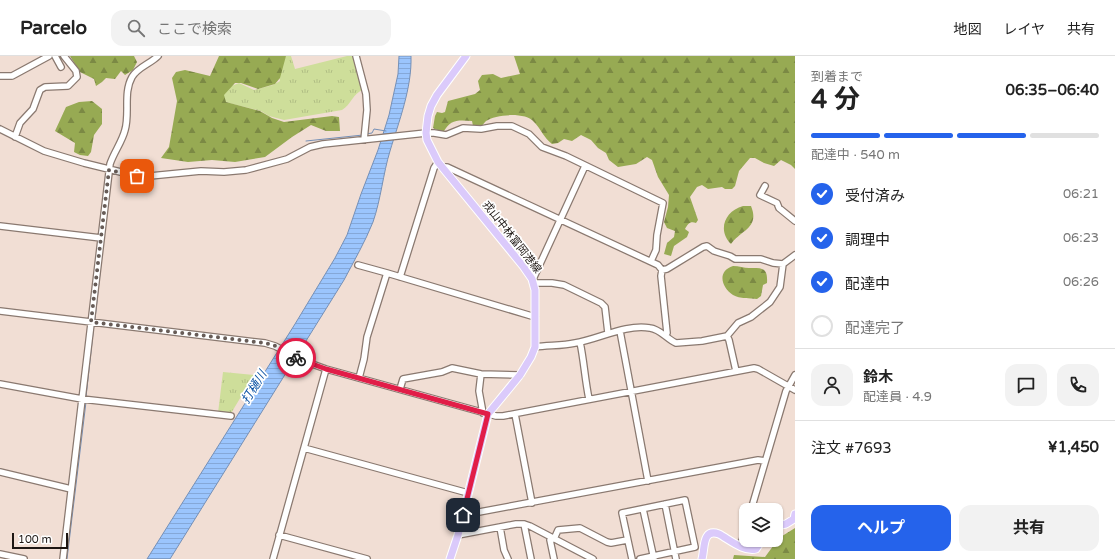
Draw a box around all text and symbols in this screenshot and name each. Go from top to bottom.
search box [111,10,391,46]
text: Parcelo [20,17,87,39]
icon: search [125,17,147,39]
text: ここで検索 [157,20,232,38]
text: 地図 [953,21,981,38]
text: レイヤ [1003,21,1045,38]
text: 共有 [1067,21,1095,38]
text: 到着まで [811,69,863,85]
text: 06:35–06:40 [1006,81,1099,99]
text: 4 分 [811,84,860,115]
text: 配達中 · 540 m [811,147,900,163]
pin [120,159,154,193]
icon: bag [126,165,148,187]
icon: check [811,183,833,205]
text: 06:21 [1063,186,1099,202]
text: 受付済み [845,187,905,205]
street label: 戎山中林富岡港線 [480,198,544,276]
icon: check [811,227,833,249]
text: 06:23 [1063,230,1099,246]
text: 調理中 [845,231,890,249]
icon: check [811,271,833,293]
text: 06:26 [1063,274,1099,290]
text: 配達中 [845,275,890,293]
text: 配達完了 [845,319,905,337]
courier [276,338,316,378]
icon: bike [285,347,307,369]
button: person [811,364,853,406]
button: chat [1005,364,1047,406]
button: phone [1057,364,1099,406]
water label: 打樋川 [239,366,271,406]
text: 鈴木 [863,368,893,386]
text: 配達員 · 4.9 [863,389,932,405]
text: ¥1,450 [1048,438,1099,456]
text: 注文 #7693 [811,439,892,457]
pin [446,498,480,532]
map controls [739,503,783,547]
button: layers [739,503,783,547]
icon: home [452,504,474,526]
button: ヘルプ [811,505,951,551]
button: 共有 [959,505,1099,551]
scale bar [12,531,68,550]
text: 100 m [18,533,52,546]

